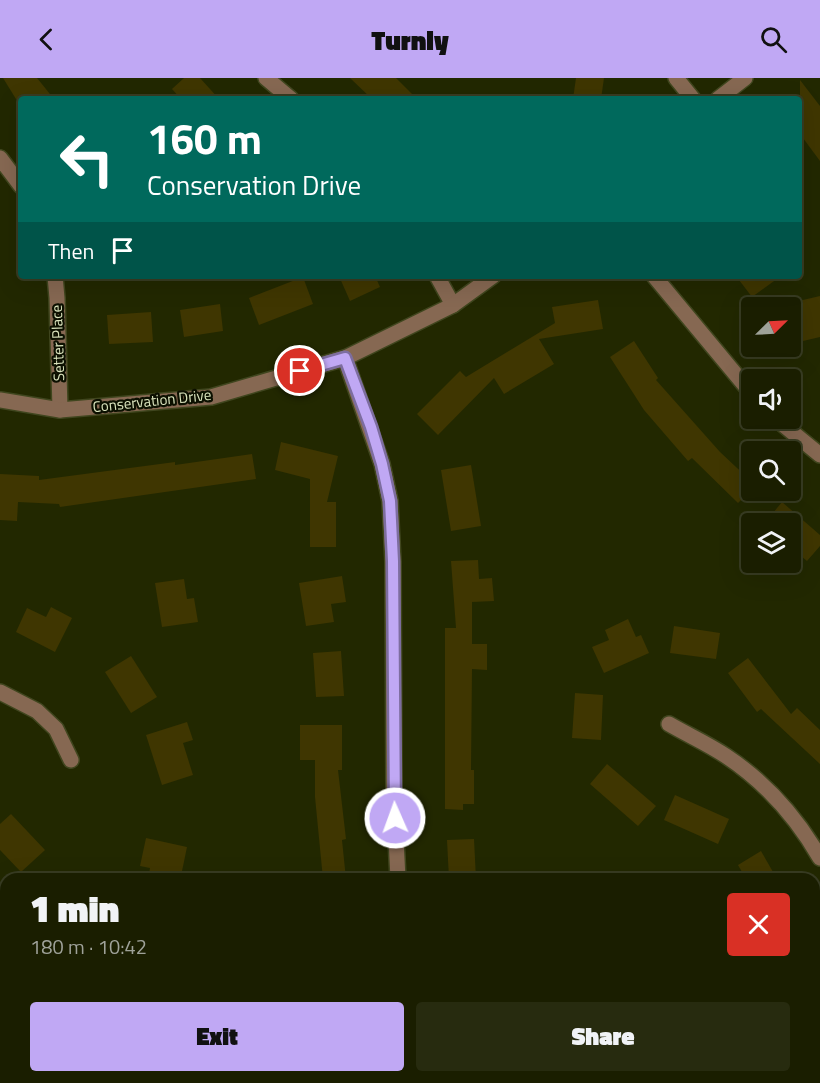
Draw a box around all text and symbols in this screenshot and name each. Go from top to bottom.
text: Turnly [371,19,449,60]
icon: back [30,23,63,56]
icon: search [757,23,790,56]
text: 160 m [147,106,262,170]
icon: left [48,120,126,198]
text: Conservation Drive [147,164,361,205]
text: Then [48,234,94,268]
icon: arrive [106,234,139,267]
north arrow [741,297,801,357]
map controls [741,297,801,573]
street label: Setter Place [45,305,70,381]
pin [274,345,325,396]
icon: arrive [283,354,316,387]
button: sound [741,369,801,429]
street label: Conservation Drive [92,383,212,418]
button: search [741,441,801,501]
button: layers [741,513,801,573]
position arrow [363,786,427,850]
text: 1 min [30,881,119,936]
button: close [727,893,790,956]
text: 180 m · 10:42 [30,931,147,962]
button: Exit [30,1002,404,1071]
button: Share [416,1002,790,1071]

